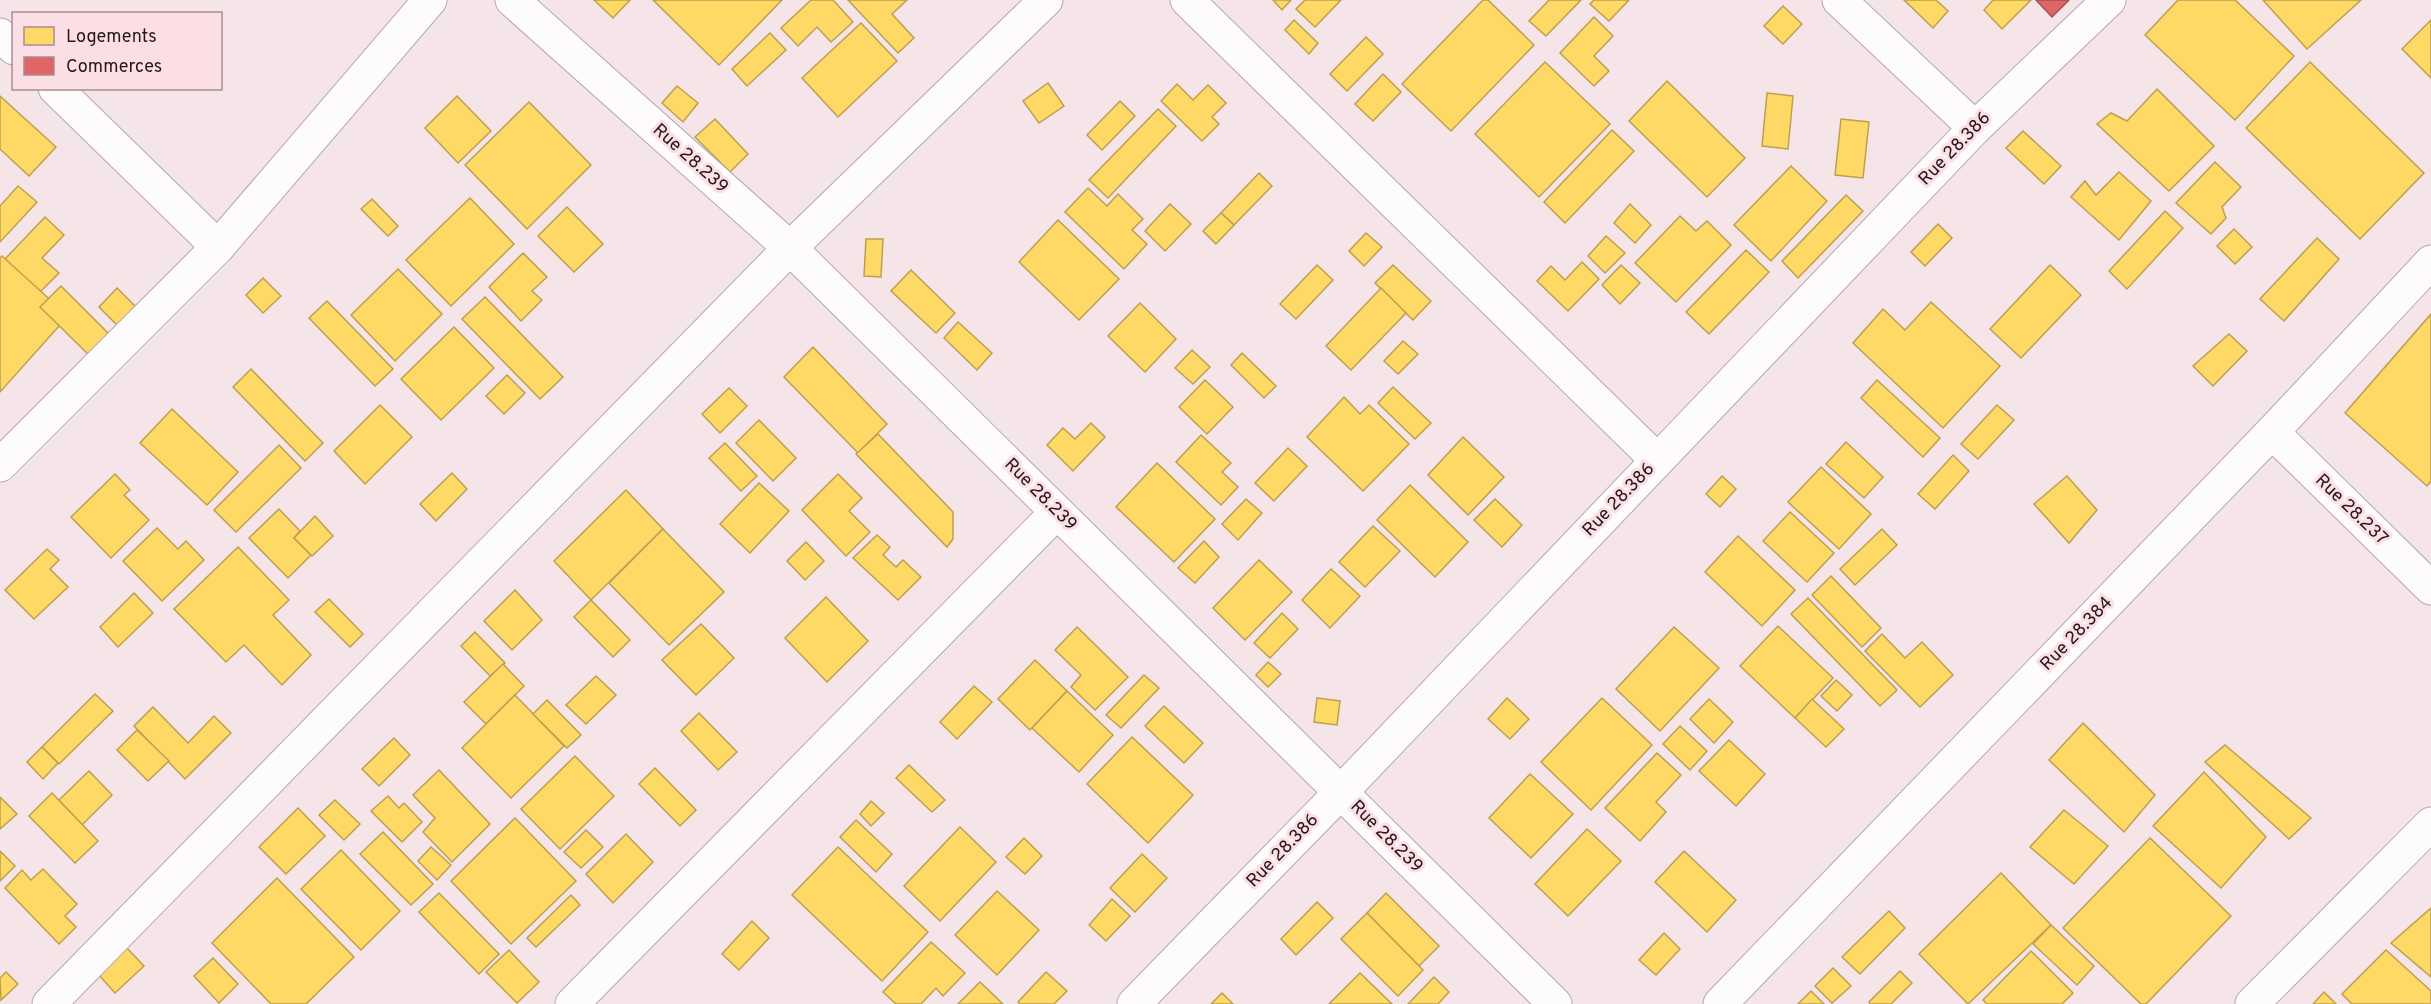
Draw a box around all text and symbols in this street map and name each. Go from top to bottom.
legend [12,12,222,90]
text: Logements [66,26,157,49]
text: Commerces [66,56,162,79]
street label: Rue 28.386 [1914,107,1996,191]
street label: Rue 28.239 [647,119,733,199]
street label: Rue 28.239 [999,454,1081,536]
street label: Rue 28.386 [1578,458,1660,542]
street label: Rue 28.237 [2310,470,2392,550]
street label: Rue 28.384 [2036,592,2118,676]
street label: Rue 28.239 [1345,796,1427,878]
street label: Rue 28.386 [1242,809,1324,893]

